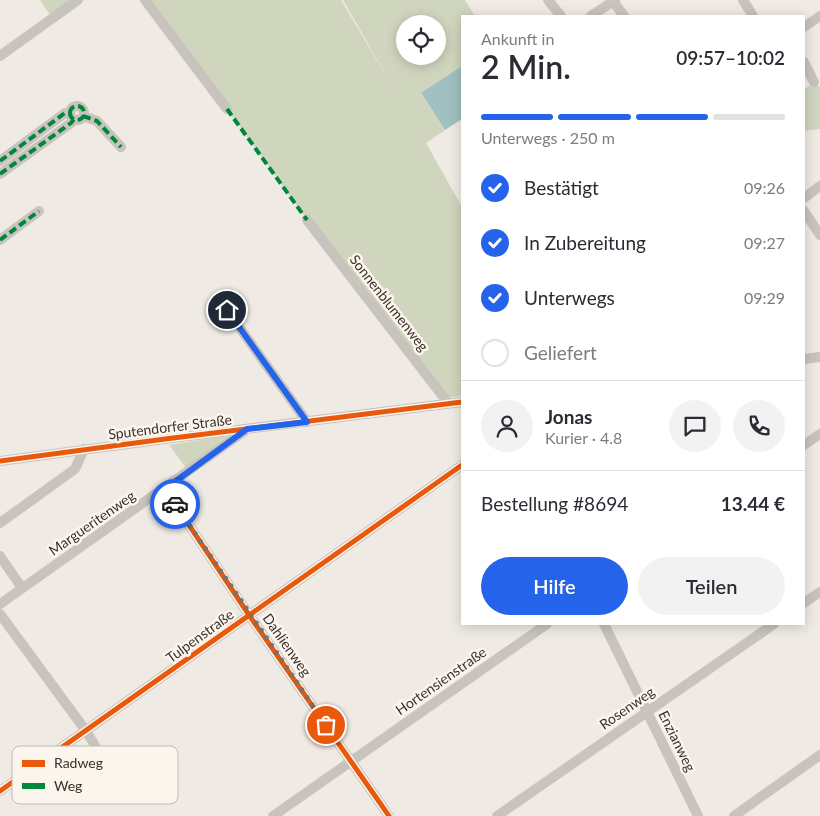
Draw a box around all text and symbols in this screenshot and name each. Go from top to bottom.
map controls [396,15,446,65]
button: locate [396,15,446,65]
text: Ankunft in [481,29,554,48]
text: 09:57–10:02 [676,46,785,69]
text: 2 Min. [481,47,571,86]
text: Unterwegs · 250 m [481,128,615,147]
icon: check [481,174,509,202]
text: Bestätigt [524,176,599,199]
text: 09:26 [744,178,785,197]
icon: check [481,229,509,257]
text: In Zubereitung [524,231,646,254]
text: 09:27 [744,233,785,252]
street label: Sonnenblumenweg [347,251,432,354]
icon: check [481,284,509,312]
text: Unterwegs [524,286,615,309]
text: 09:29 [744,288,785,307]
pin [206,289,248,331]
icon: home [213,296,241,324]
text: Geliefert [524,341,597,364]
button: person [481,400,533,452]
button: chat [669,400,721,452]
button: phone [733,400,785,452]
text: Jonas [545,405,592,428]
street label: Sputendorfer Straße [107,410,233,443]
text: Kurier · 4.8 [545,428,622,447]
courier [150,479,200,529]
street label: Margueritenweg [45,487,138,559]
icon: car [161,490,189,518]
text: Bestellung #8694 [481,492,628,515]
text: 13.44 € [721,492,785,515]
button: Hilfe [481,557,628,615]
button: Teilen [638,557,785,615]
street label: Tulpenstraße [163,605,237,666]
street label: Dahlienweg [260,610,315,679]
street label: Hortensienstraße [392,643,489,718]
street label: Rosenweg [596,683,657,733]
pin [305,704,347,746]
street label: Enzianweg [655,708,699,774]
icon: bag [312,711,340,739]
legend [12,746,178,804]
text: Radweg [54,754,103,771]
text: Weg [54,777,82,794]

